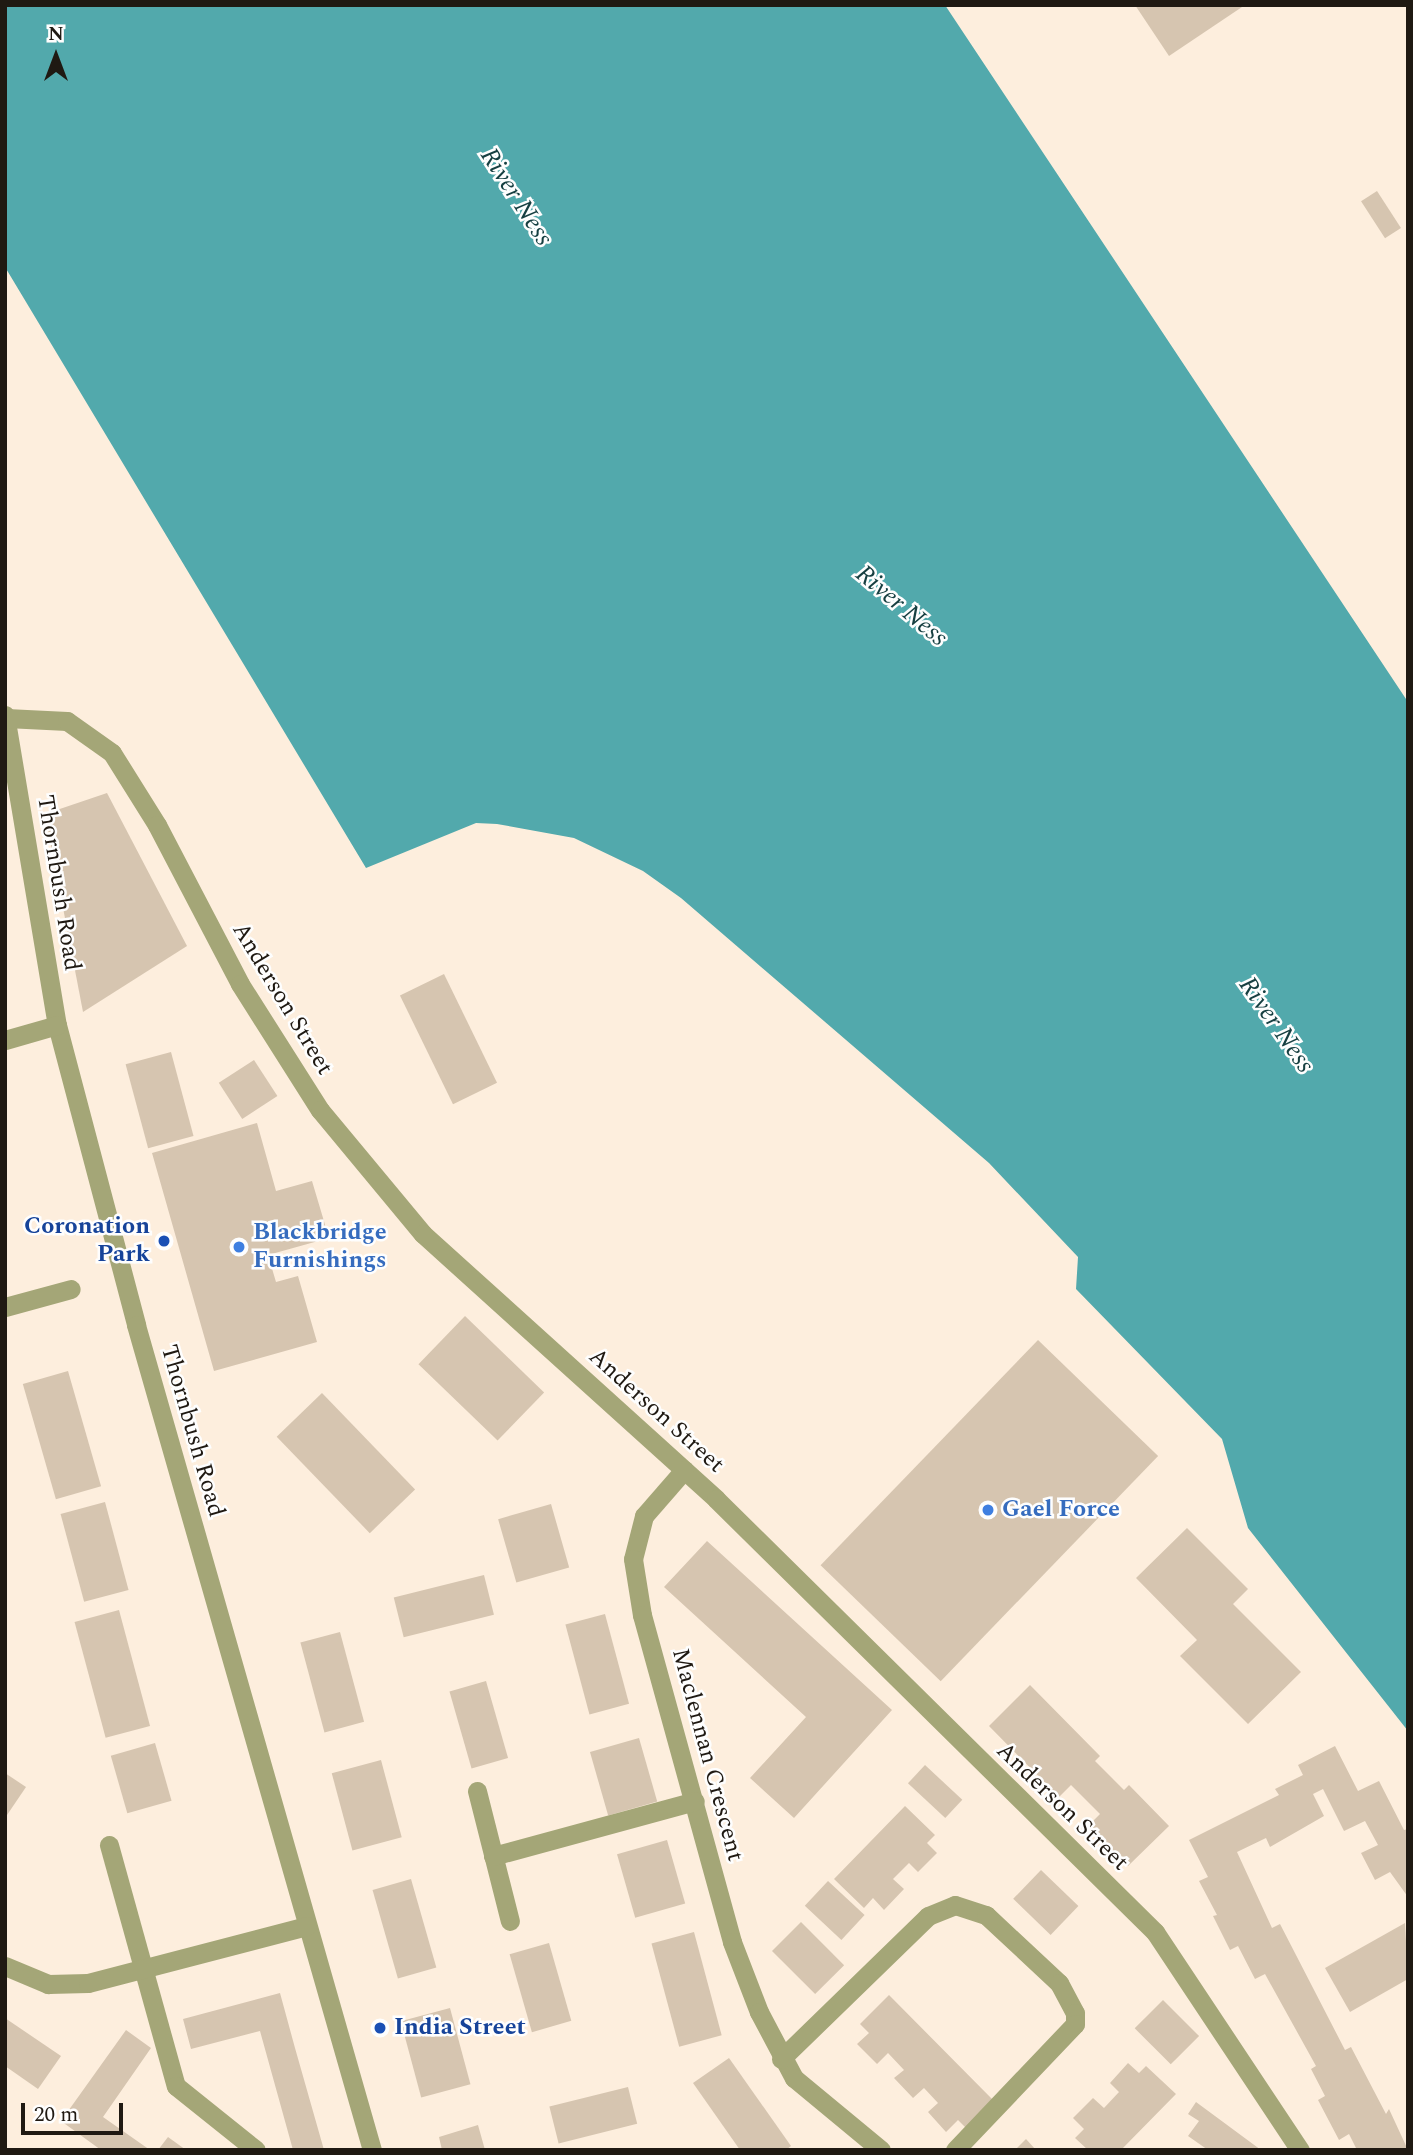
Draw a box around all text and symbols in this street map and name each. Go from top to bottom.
text: N [48,20,64,49]
north arrow [21,21,91,91]
water label: River Ness [473,142,559,252]
water label: River Ness [849,559,953,653]
street label: Thornbush Road [30,793,86,973]
street label: Anderson Street [225,918,339,1080]
water label: River Ness [1232,971,1320,1079]
place label: Coronation Park [24,1213,150,1269]
place label: Blackbridge Furnishings [253,1219,387,1275]
marker: Coronation Park [156,1233,172,1249]
marker: Blackbridge Furnishings [231,1239,247,1255]
street label: Thornbush Road [154,1342,230,1520]
street label: Anderson Street [582,1342,730,1480]
place label: Gael Force [1002,1496,1120,1524]
marker: Gael Force [980,1502,996,1518]
street label: Maclennan Crescent [665,1646,749,1864]
street label: Anderson Street [990,1737,1134,1877]
place label: India Street [394,2014,526,2042]
marker: India Street [372,2020,388,2036]
scale bar [24,2088,126,2132]
text: 20 m [34,2099,78,2131]

